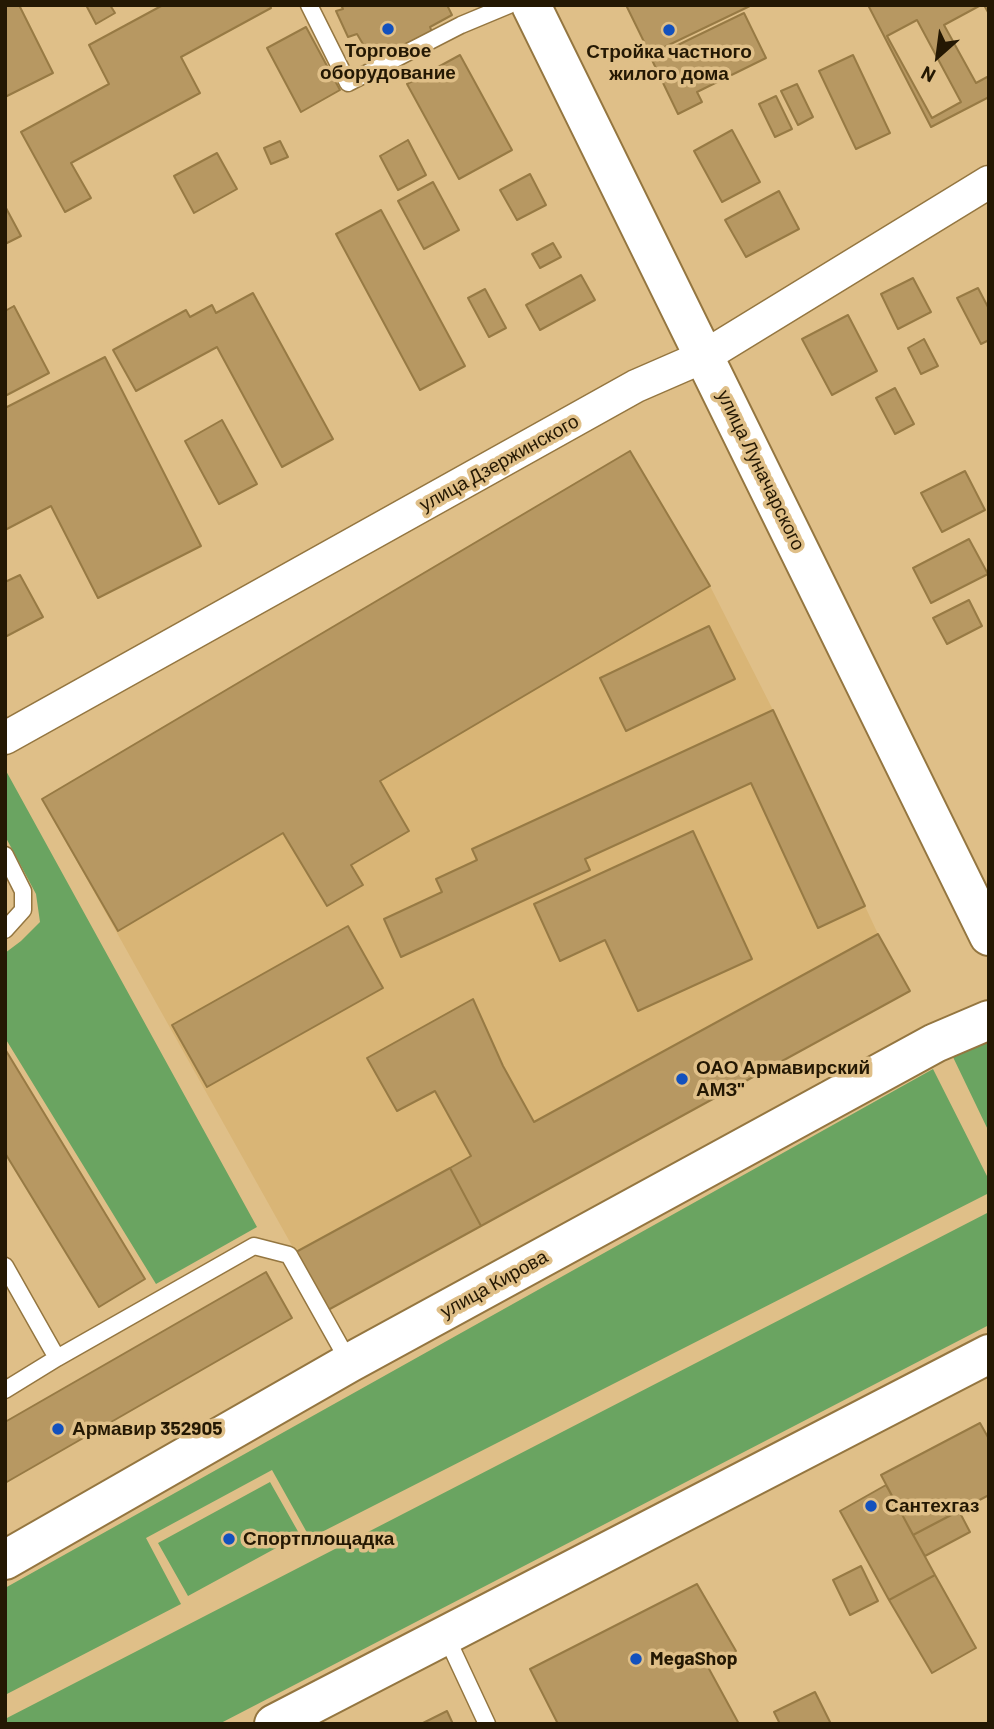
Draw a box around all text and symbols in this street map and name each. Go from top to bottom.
marker: Торговое оборудование [380,21,396,37]
north arrow [903,21,973,91]
marker: Стройка частного жилого дома [661,22,677,38]
place label: Торговое оборудование [320,40,456,84]
place label: Стройка частного жилого дома [586,41,752,85]
text: N [917,62,939,88]
street label: улица Луначарского [712,386,810,554]
street label: улица Дзержинского [415,410,583,516]
place label: ОАО Армавирский АМЗ" [696,1057,870,1101]
marker: ОАО Армавирский АМЗ" [674,1071,690,1087]
street label: улица Кирова [436,1245,552,1323]
place label: Армавир 352905 [72,1418,223,1440]
marker: Армавир 352905 [50,1421,66,1437]
place label: Сантехгаз [885,1495,979,1517]
marker: Сантехгаз [863,1498,879,1514]
place label: Спортплощадка [243,1528,394,1550]
marker: Спортплощадка [221,1531,237,1547]
place label: MegaShop [650,1648,738,1670]
marker: MegaShop [628,1651,644,1667]

